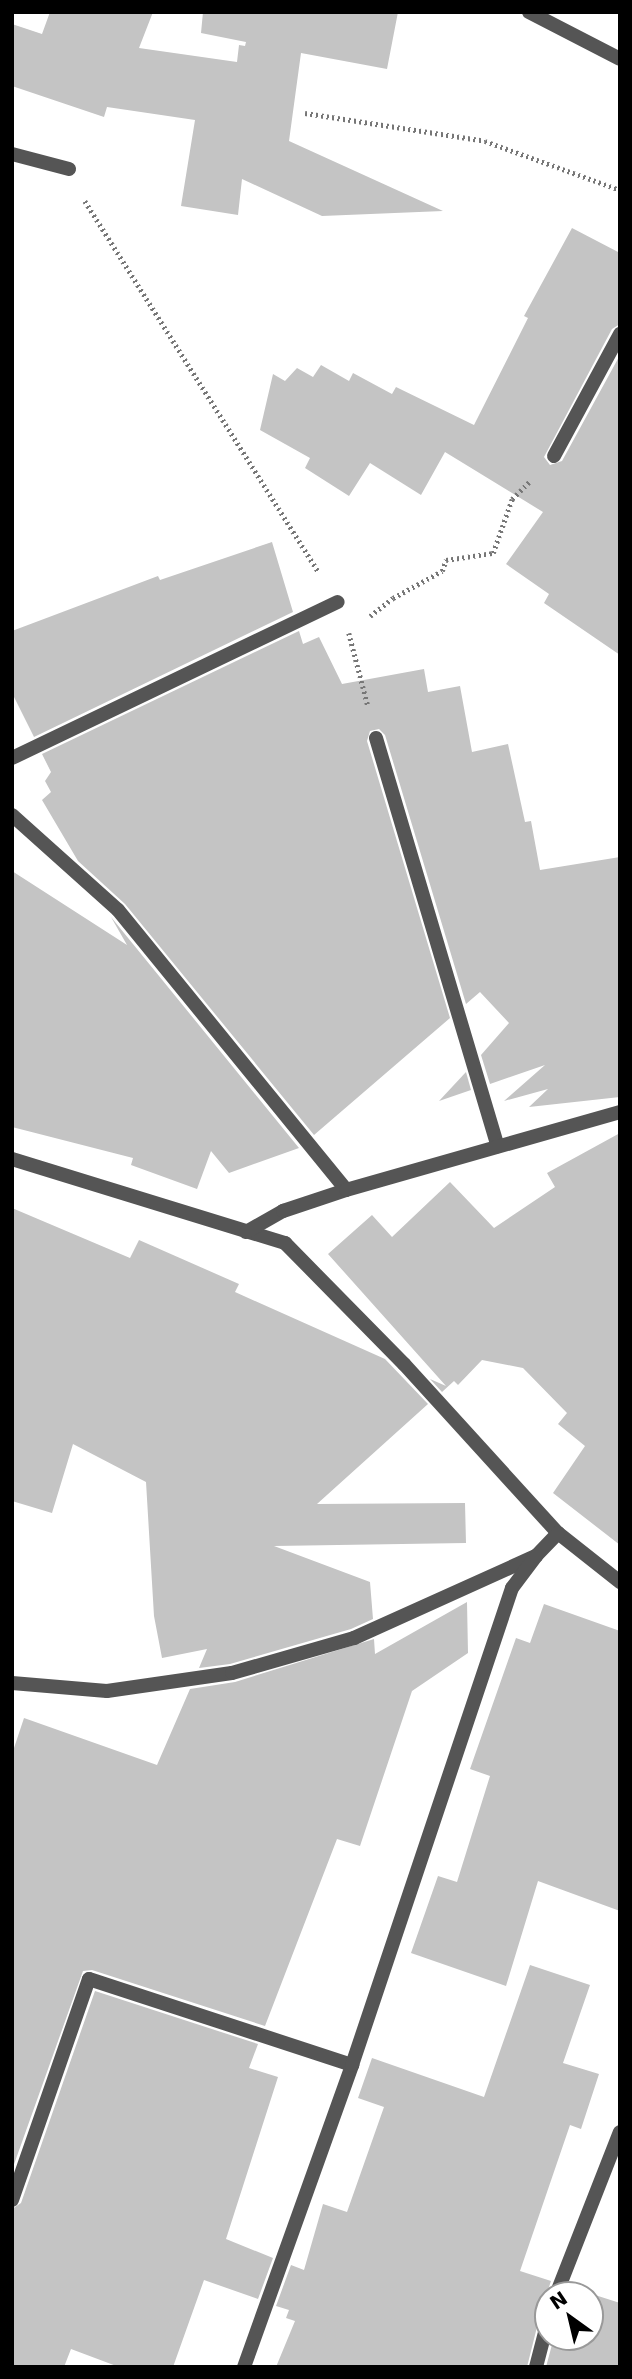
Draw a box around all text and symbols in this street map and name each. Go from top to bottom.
north arrow [534,2281,604,2351]
text: N [546,2287,571,2314]

